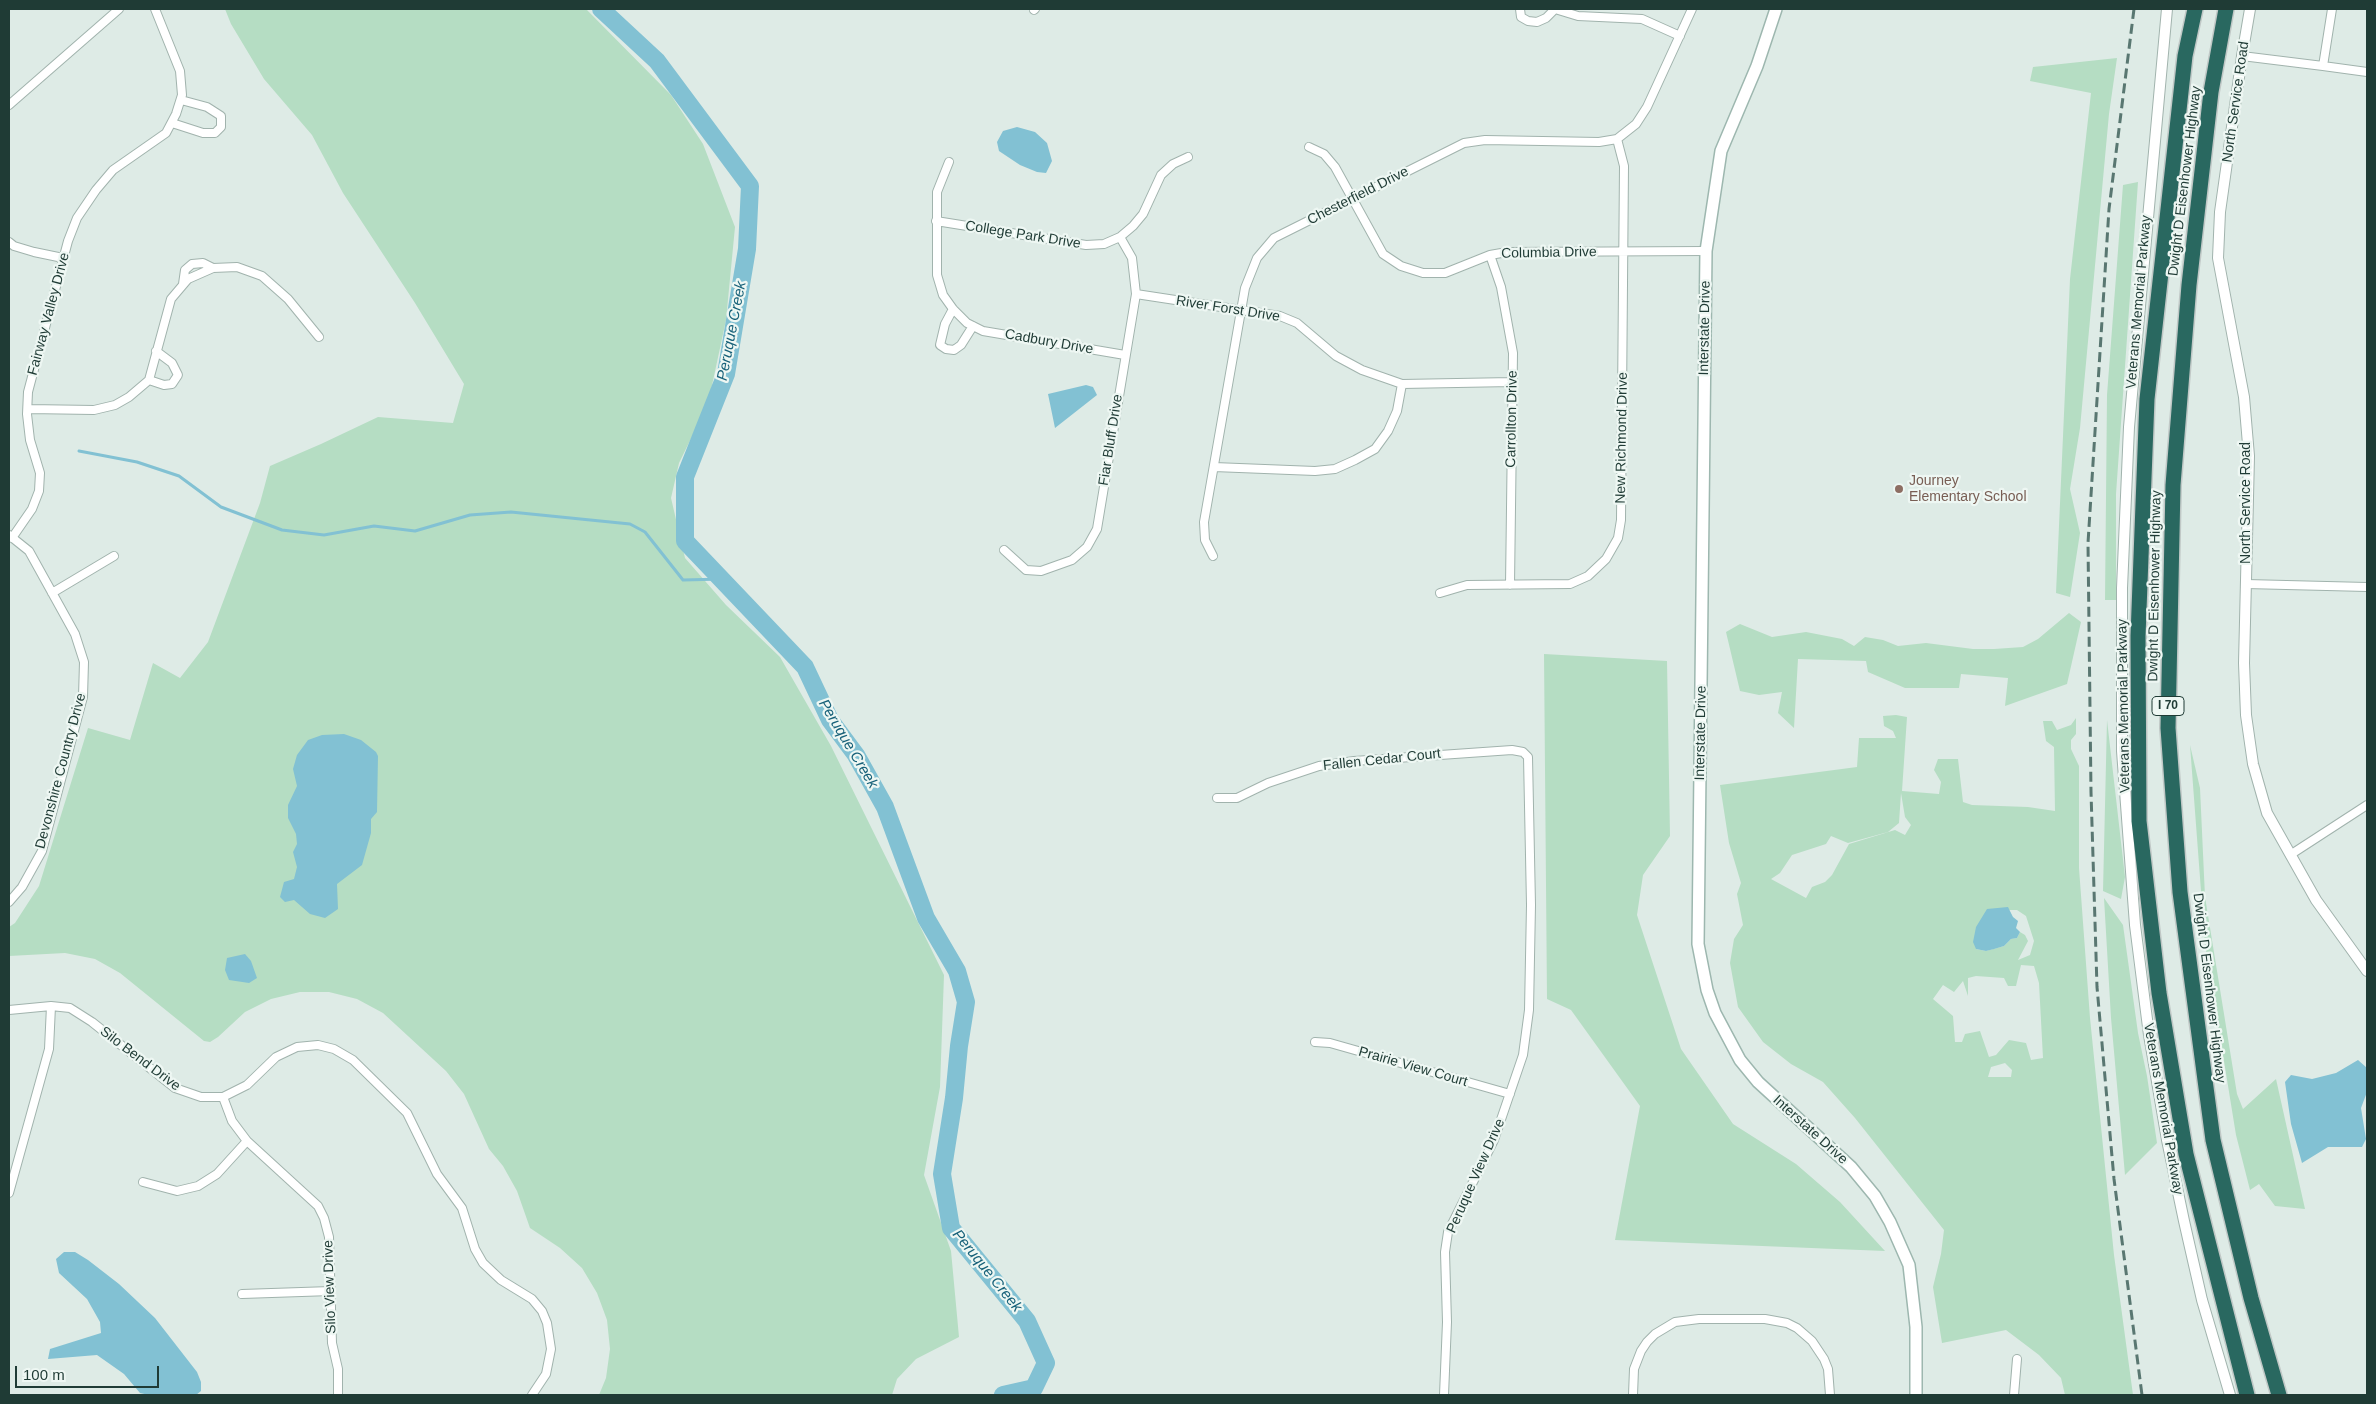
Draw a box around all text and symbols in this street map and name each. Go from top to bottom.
street label: North Service Road [2219,40,2253,164]
street label: Dwight D Eisenhower Highway [2165,85,2205,277]
street label: Chesterfield Drive [1305,163,1411,229]
street label: Veterans Memorial Parkway [2123,214,2155,390]
street label: College Park Drive [964,218,1082,252]
street label: Columbia Drive [1501,244,1597,262]
street label: Fairway Valley Drive [25,251,73,377]
water label: Peruque Creek [714,280,750,382]
street label: Interstate Drive [1696,280,1714,376]
street label: River Forst Drive [1175,292,1281,326]
street label: Cadbury Drive [1003,326,1095,358]
street label: Carrollton Drive [1503,370,1521,468]
street label: New Richmond Drive [1612,372,1632,504]
street label: Fiar Bluff Drive [1095,393,1127,487]
street label: North Service Road [2238,442,2254,564]
place label: Journey Elementary School [1909,473,2027,506]
marker: Journey Elementary School [1893,483,1905,495]
street label: Dwight D Eisenhower Highway [2145,490,2165,682]
street label: Veterans Memorial Parkway [2114,619,2134,793]
street label: Interstate Drive [1692,685,1710,781]
street label: Devonshire Country Drive [32,691,90,851]
water label: Peruque Creek [814,696,882,792]
road number: I 70 [2152,696,2184,716]
street label: Fallen Cedar Court [1322,745,1442,775]
street label: Dwight D Eisenhower Highway [2189,892,2229,1084]
street label: Veterans Memorial Parkway [2140,1022,2186,1196]
street label: Silo Bend Drive [96,1023,184,1095]
street label: Prairie View Court [1357,1043,1469,1091]
street label: Interstate Drive [1769,1092,1851,1168]
street label: Peruque View Drive [1443,1116,1509,1236]
water label: Peruque Creek [948,1226,1026,1316]
street label: Silo View Drive [320,1240,340,1334]
scale bar [18,1356,161,1388]
text: 100 m [23,1366,65,1383]

